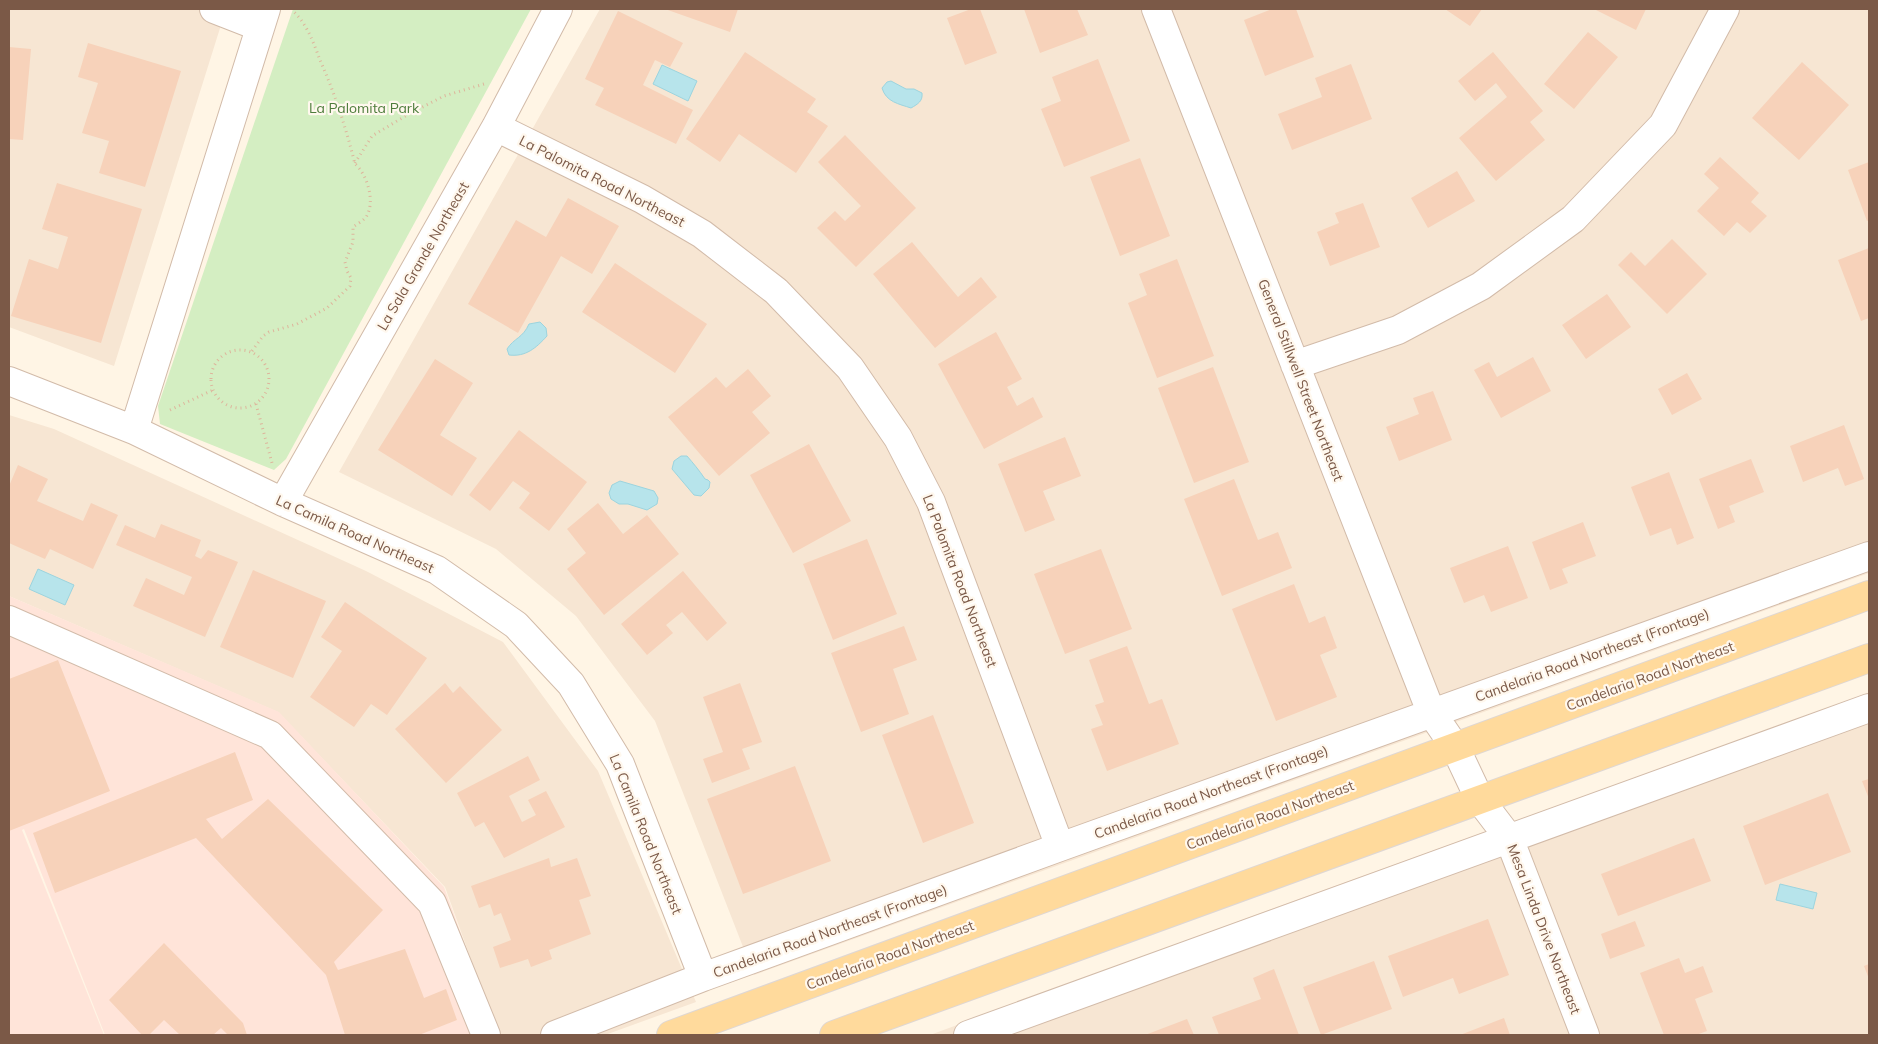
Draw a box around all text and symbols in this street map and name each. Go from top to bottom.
park label: La Palomita Park [309,99,420,117]
street label: La Palomita Road Northeast [516,131,688,231]
street label: La Sala Grande Northeast [373,178,473,333]
street label: General Stillwell Street Northeast [1254,276,1348,484]
street label: La Camila Road Northeast [273,491,437,577]
street label: La Palomita Road Northeast [919,492,1001,670]
street label: Candelaria Road Northeast (Frontage) [1473,605,1711,705]
street label: Candelaria Road Northeast [1564,638,1736,714]
street label: Candelaria Road Northeast (Frontage) [1092,742,1330,842]
street label: La Camila Road Northeast [606,751,686,917]
street label: Candelaria Road Northeast [1184,777,1356,853]
street label: Mesa Linda Drive Northeast [1503,842,1585,1017]
street label: Candelaria Road Northeast (Frontage) [711,881,949,981]
street label: Candelaria Road Northeast [804,917,976,993]

